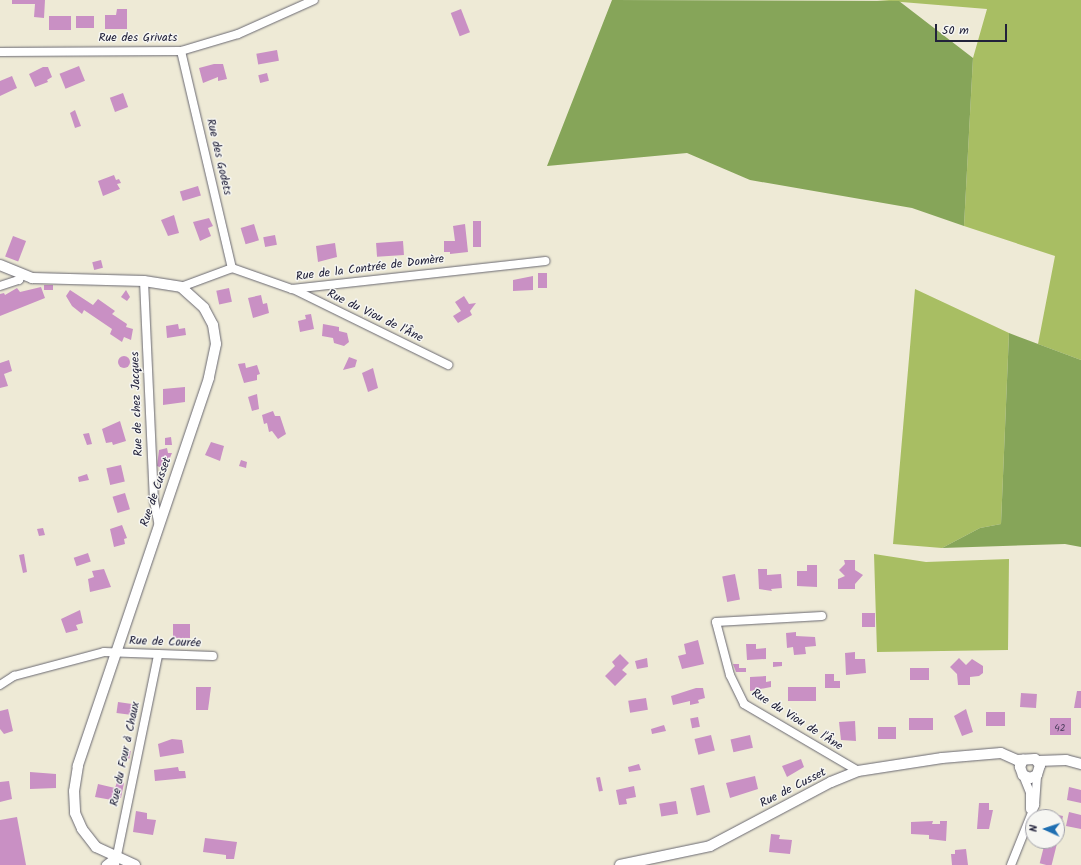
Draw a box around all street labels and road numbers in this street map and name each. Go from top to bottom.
street label: Rue des Grivats [99,31,177,45]
street label: Rue des Godets [203,117,235,197]
street label: Rue de la Contrée de Domère [295,252,445,284]
street label: Rue du Viou de l'Âne [325,287,425,345]
street label: Rue de chez Jacques [128,351,146,457]
street label: Rue de Cusset [137,455,175,529]
street label: Rue de Courée [129,634,201,650]
street label: Rue du Viou de l'Âne [749,686,845,754]
street label: Rue du Four à Chaux [107,700,143,808]
street label: Rue de Cusset [757,765,829,811]

